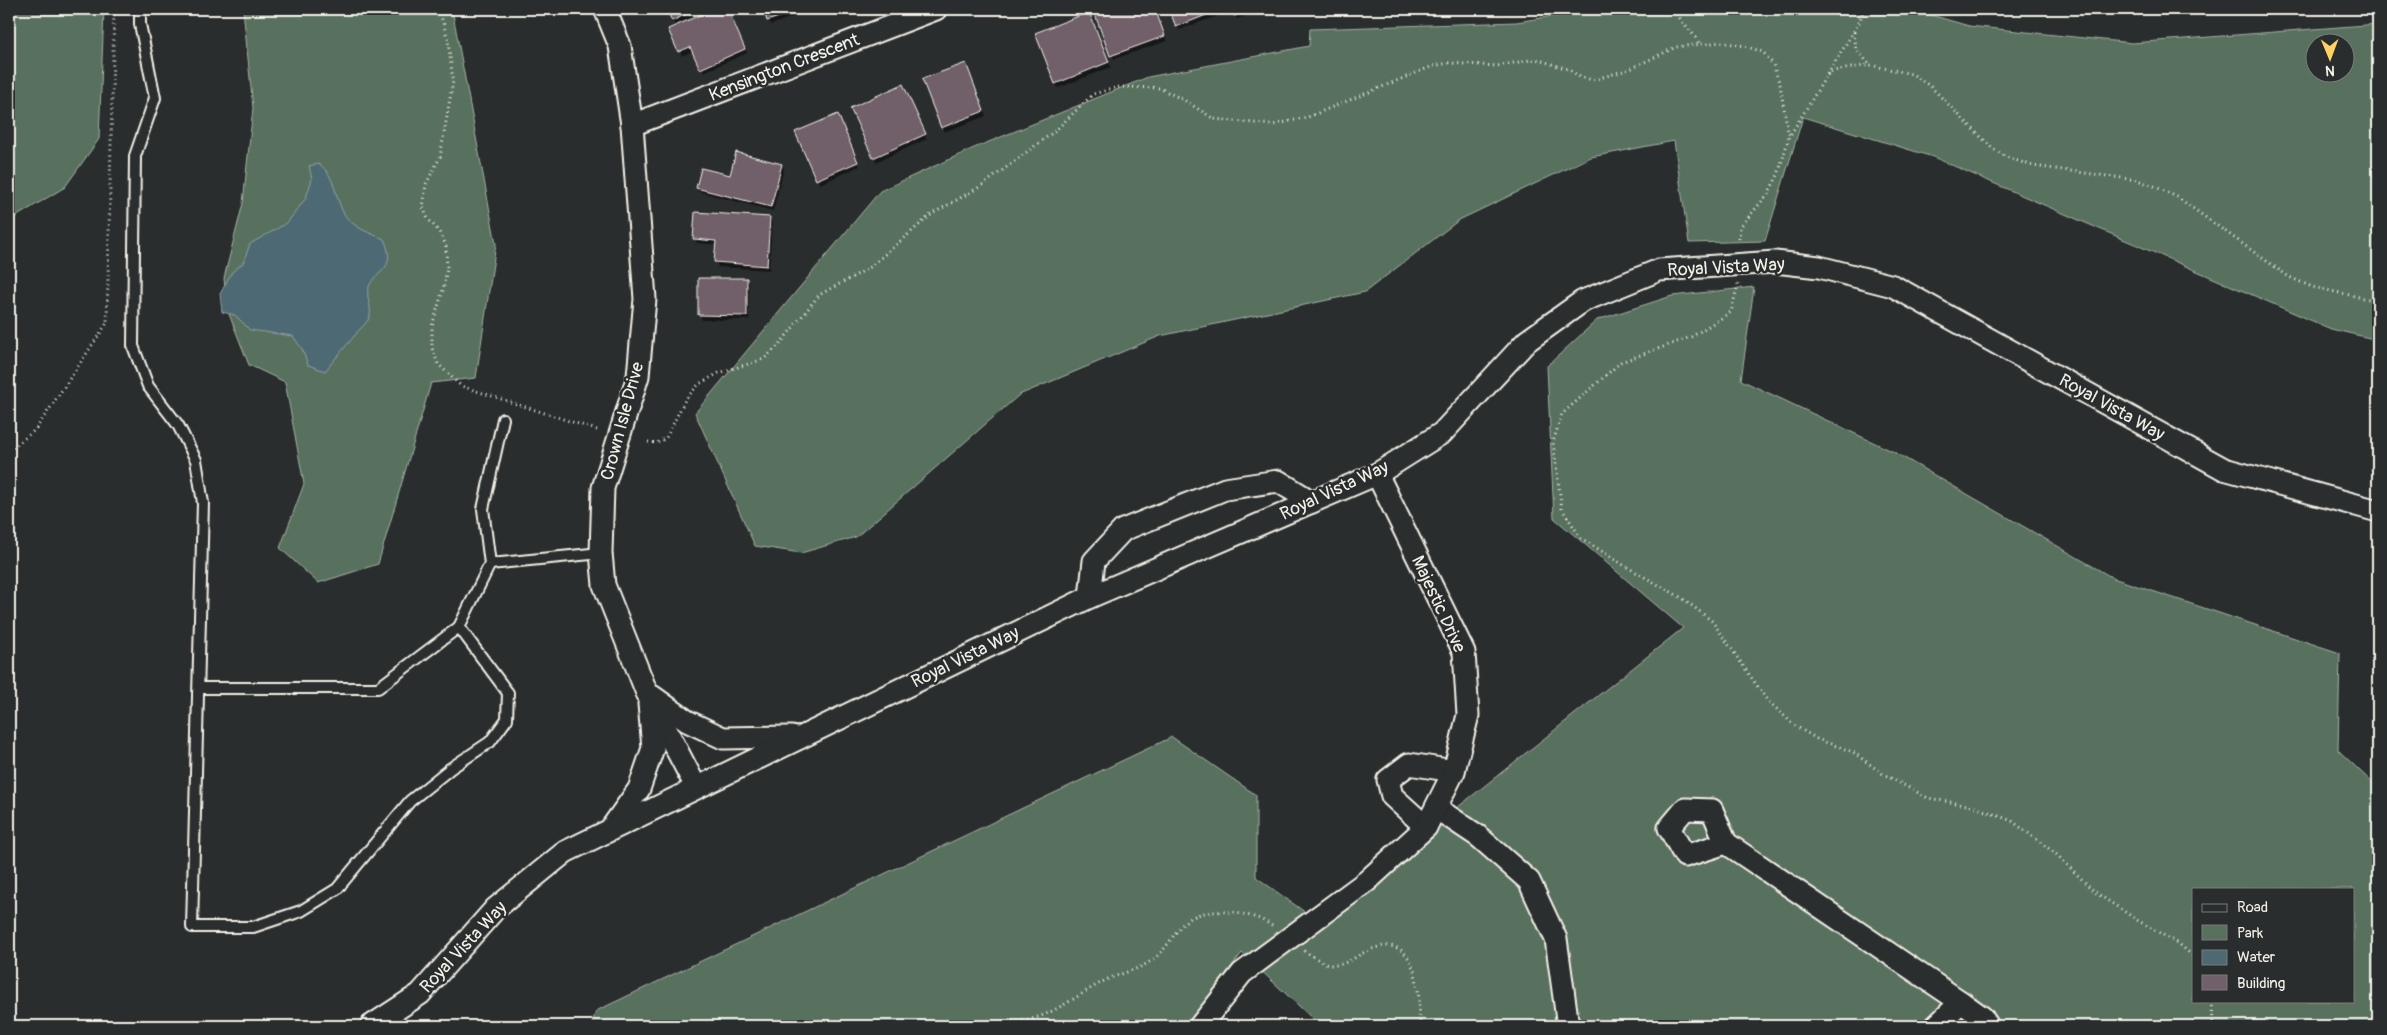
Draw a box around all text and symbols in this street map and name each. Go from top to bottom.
street label: Kensington Crescent [706,28,863,107]
north arrow [2304,32,2354,82]
text: N [2325,62,2335,79]
street label: Royal Vista Way [1667,253,1786,282]
street label: Crown Isle Drive [596,359,649,483]
street label: Royal Vista Way [2055,369,2169,446]
street label: Royal Vista Way [1276,455,1393,526]
street label: Majestic Drive [1406,552,1471,656]
street label: Royal Vista Way [907,621,1023,694]
legend [2192,888,2354,1002]
street label: Royal Vista Way [415,896,512,998]
text: Road [2237,898,2268,917]
text: Park [2237,924,2264,943]
text: Water [2237,948,2276,967]
text: Building [2237,974,2285,993]

